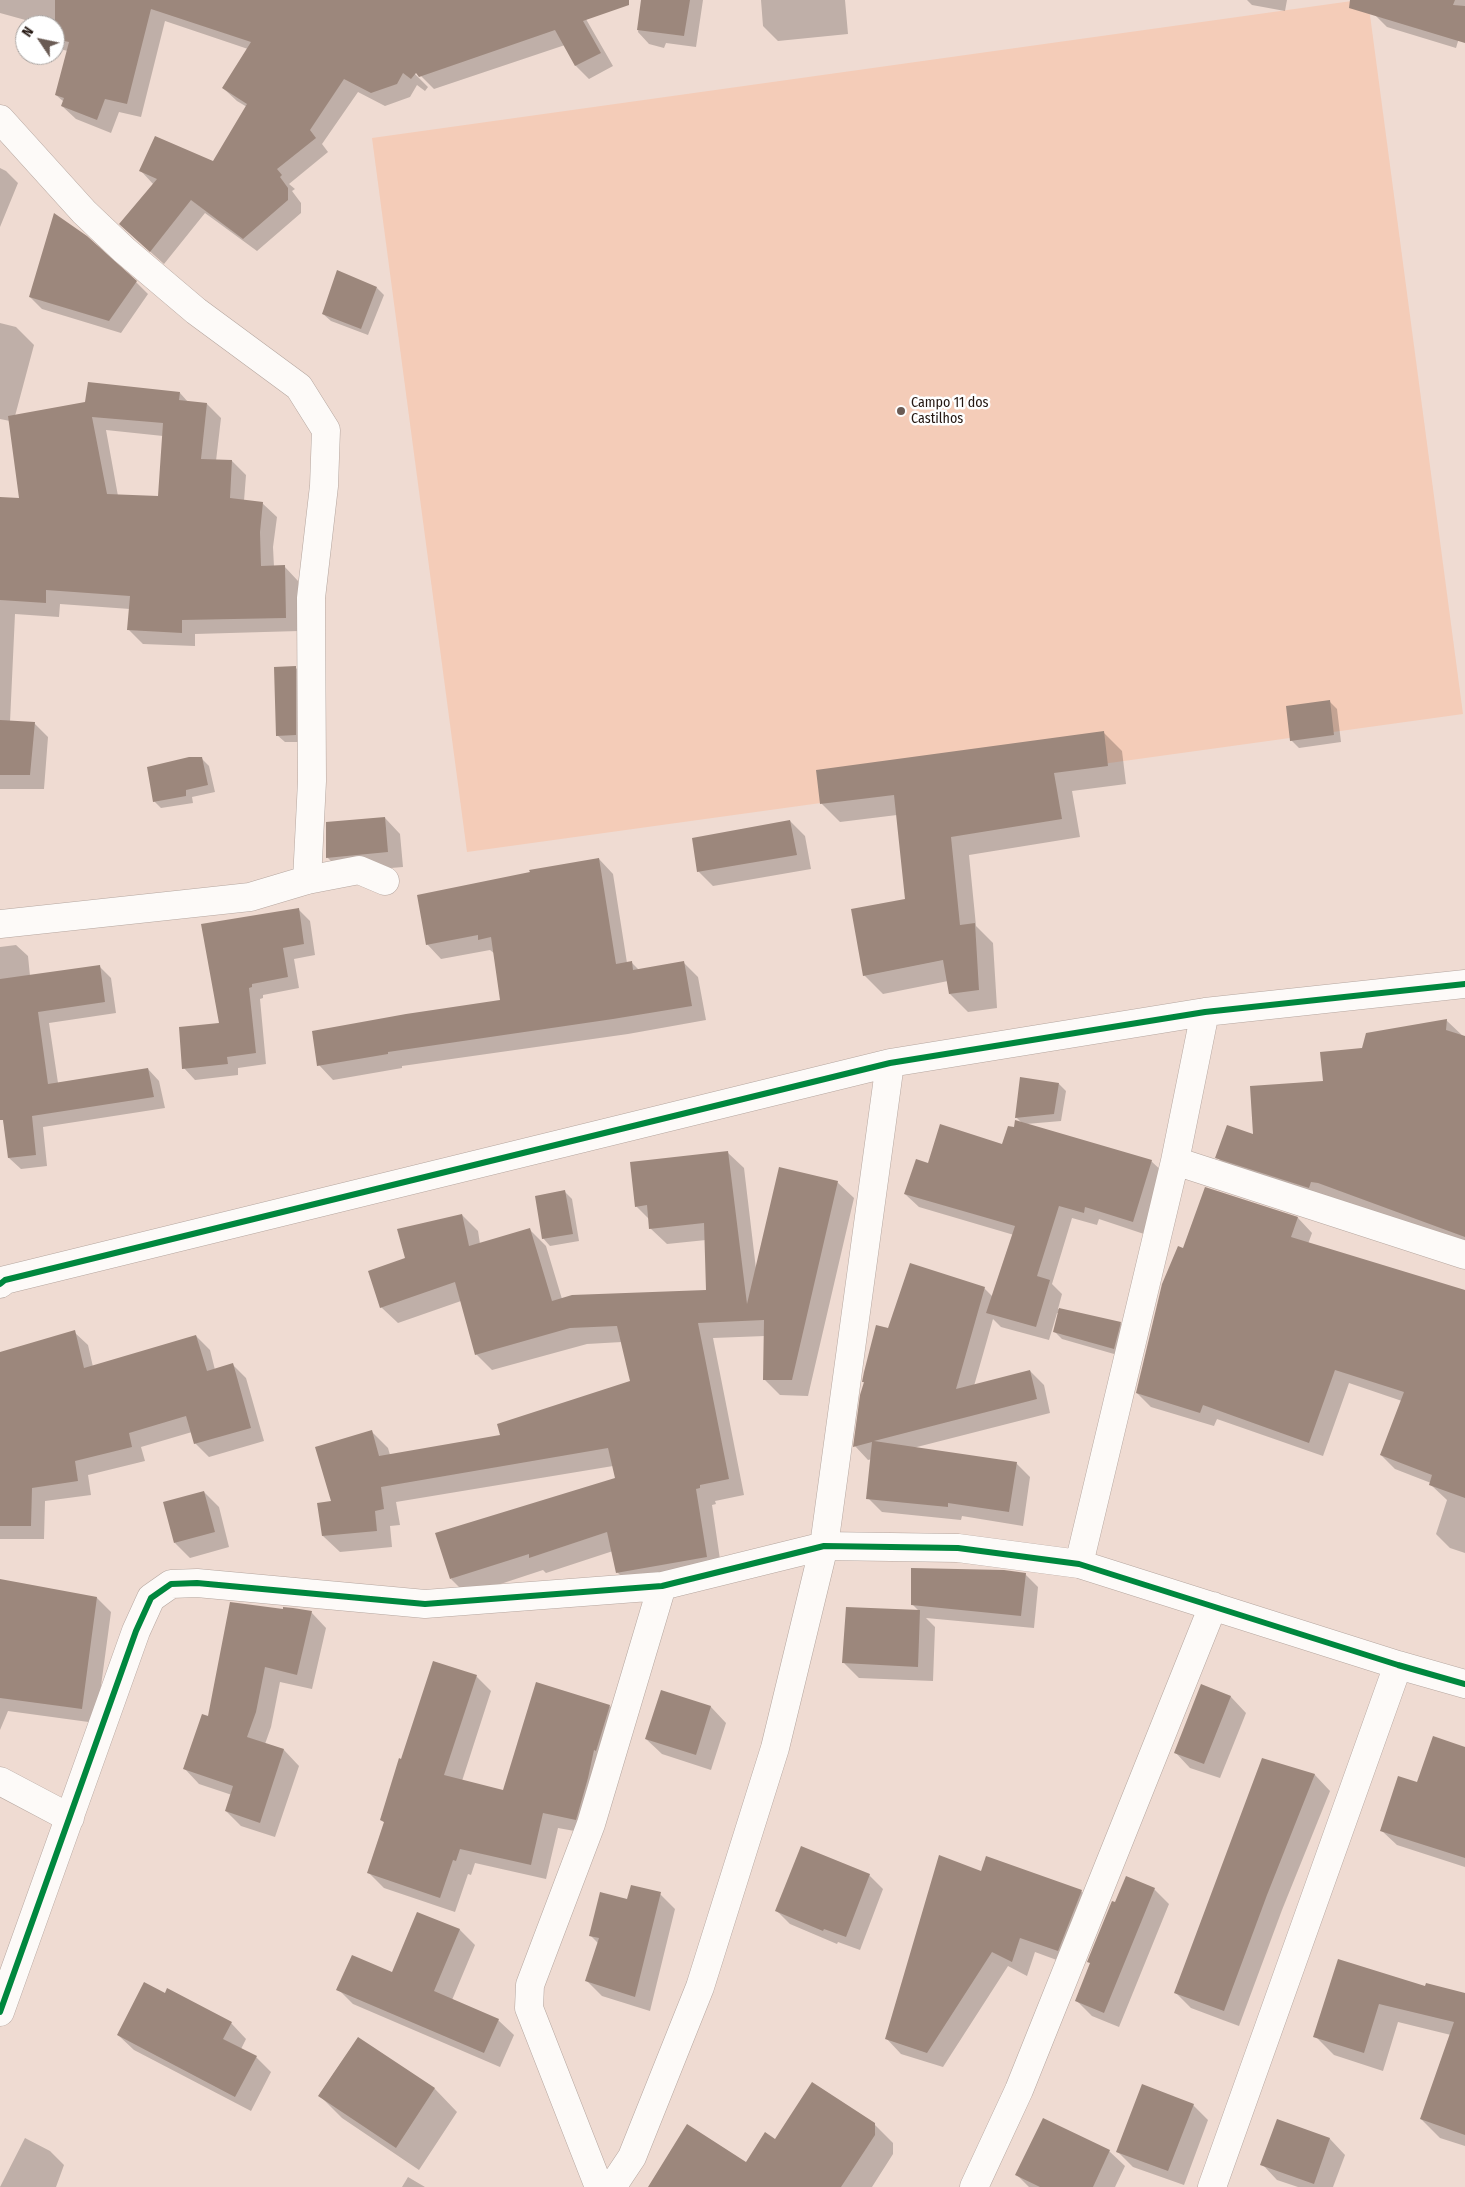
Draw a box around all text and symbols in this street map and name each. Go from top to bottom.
north arrow [15,15,65,65]
text: N [19,24,37,40]
place label: Campo 11 dos Castilhos [911,395,989,428]
marker: Campo 11 dos Castilhos [895,405,907,417]

